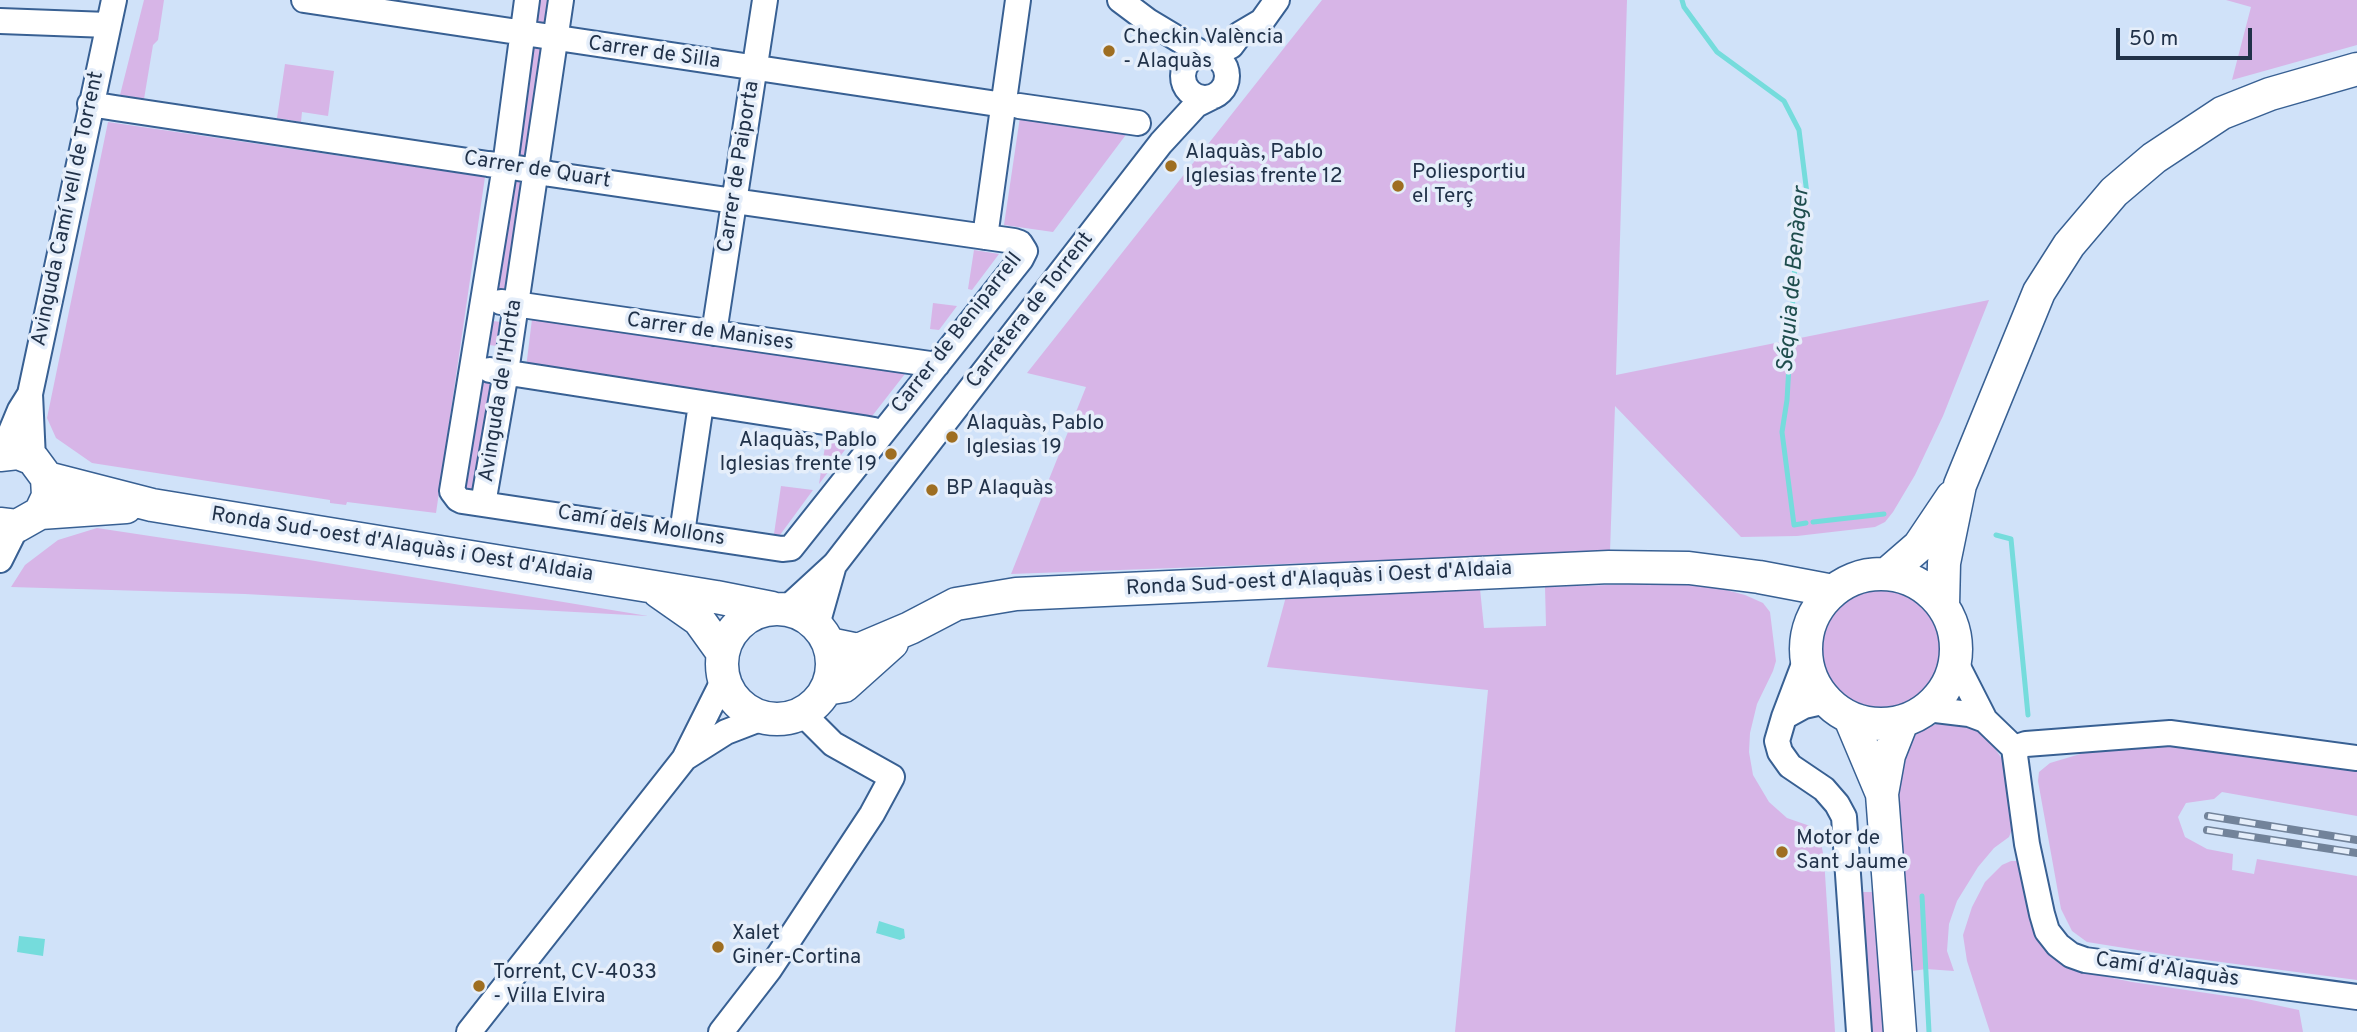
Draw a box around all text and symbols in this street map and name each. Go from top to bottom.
scale bar [2119,14,2256,58]
place label: Checkin València - Alaquàs [1123,26,1283,76]
text: 50 m [2129,26,2178,53]
street label: Carrer de Silla [586,32,722,76]
marker: Checkin València - Alaquàs [1101,43,1117,59]
street label: Avinguda Camí vell de Torrent [28,69,110,349]
street label: Carrer de Paiporta [714,79,766,255]
place label: Alaquàs, Pablo Iglesias frente 12 [1185,141,1343,191]
street label: Carrer de Quart [462,147,612,195]
marker: Alaquàs, Pablo Iglesias frente 12 [1163,158,1179,174]
place label: Poliesportiu el Terç [1412,161,1526,211]
marker: Poliesportiu el Terç [1390,178,1406,194]
water label: Séquia de Benàger [1773,186,1817,374]
street label: Carretera de Torrent [962,228,1100,394]
street label: Carrer de Beniparrell [887,248,1029,420]
street label: Avinguda de l'Horta [475,298,529,484]
street label: Carrer de Manises [625,309,795,357]
place label: Alaquàs, Pablo Iglesias 19 [966,412,1104,462]
place label: Alaquàs, Pablo Iglesias frente 19 [720,429,877,479]
marker: Alaquàs, Pablo Iglesias 19 [944,429,960,445]
marker: Alaquàs, Pablo Iglesias frente 19 [883,446,899,462]
place label: BP Alaquàs [946,477,1054,503]
marker: BP Alaquàs [924,482,940,498]
street label: Camí dels Mollons [555,501,727,553]
street label: Ronda Sud-oest d'Alaquàs i Oest d'Aldaia [209,503,595,589]
street label: Ronda Sud-oest d'Alaquàs i Oest d'Aldaia [1125,557,1513,603]
place label: Motor de Sant Jaume [1796,827,1908,877]
marker: Motor de Sant Jaume [1774,844,1790,860]
place label: Xalet Giner-Cortina [732,922,861,972]
marker: Xalet Giner-Cortina [710,939,726,955]
street label: Camí d'Alaquàs [2093,948,2241,994]
place label: Torrent, CV-4033 - Villa Elvira [493,961,657,1011]
marker: Torrent, CV-4033 - Villa Elvira [471,978,487,994]

